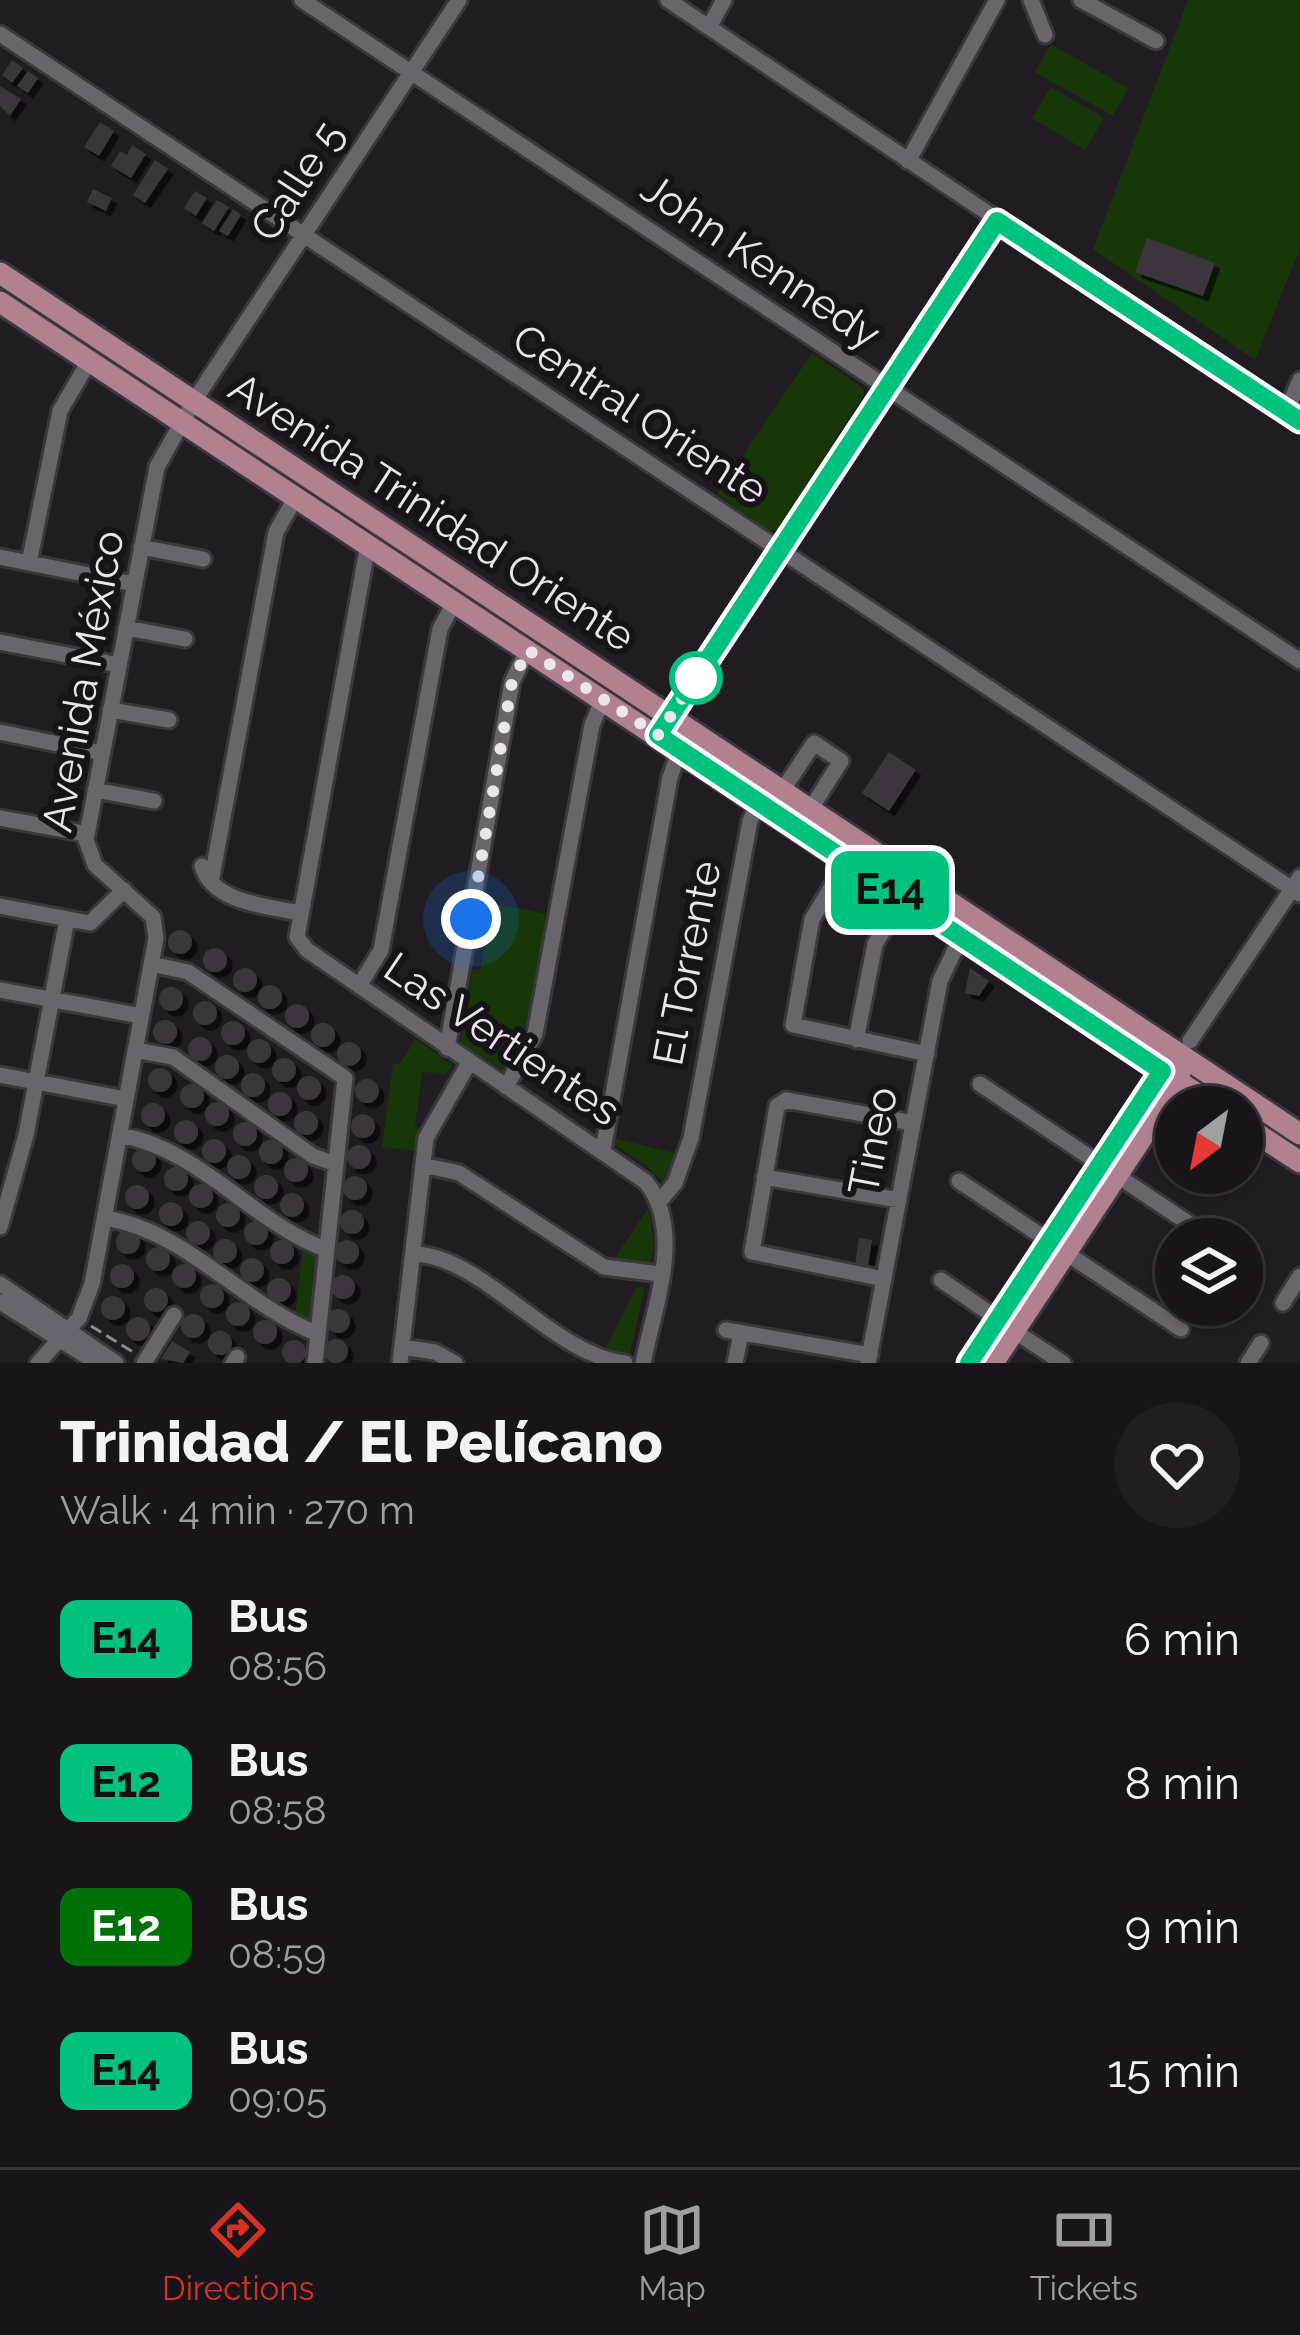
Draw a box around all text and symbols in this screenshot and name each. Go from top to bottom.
street label: Calle 5 [240,112,354,250]
street label: John Kennedy [632,163,890,359]
street label: Central Oriente [504,314,776,514]
street label: Avenida Trinidad Oriente [220,363,644,661]
street label: Avenida México [32,526,134,836]
unlabelled marker [671,653,721,703]
line badge: E14 [821,851,959,929]
street label: El Torrente [643,857,731,1069]
text: E14 [855,865,925,914]
your location [441,889,501,949]
street label: Las Vertientes [375,942,629,1136]
street label: Tineo [839,1083,907,1199]
north arrow [1155,1086,1263,1194]
map controls [1155,1086,1263,1326]
button: layers [1155,1218,1263,1326]
button: heart [1114,1402,1240,1528]
text: Trinidad / El Pelícano [60,1408,663,1475]
text: Walk · 4 min · 270 m [60,1487,415,1533]
text: Bus [228,1590,309,1643]
text: 6 min [1124,1613,1240,1666]
text: E14 [91,1614,161,1663]
text: 08:56 [228,1643,327,1689]
text: Bus [228,1734,309,1787]
text: 8 min [1124,1757,1240,1810]
text: E12 [91,1758,161,1807]
text: 08:58 [228,1787,327,1833]
text: Bus [228,1878,309,1931]
text: 9 min [1125,1901,1240,1954]
text: E12 [91,1902,161,1951]
text: 08:59 [228,1931,326,1977]
text: Bus [228,2022,309,2075]
text: 15 min [1107,2045,1240,2098]
text: E14 [91,2046,161,2095]
text: 09:05 [228,2075,327,2121]
tab: Directions [162,2197,314,2308]
tab: Map [639,2197,706,2308]
tab: Tickets [1030,2197,1138,2308]

